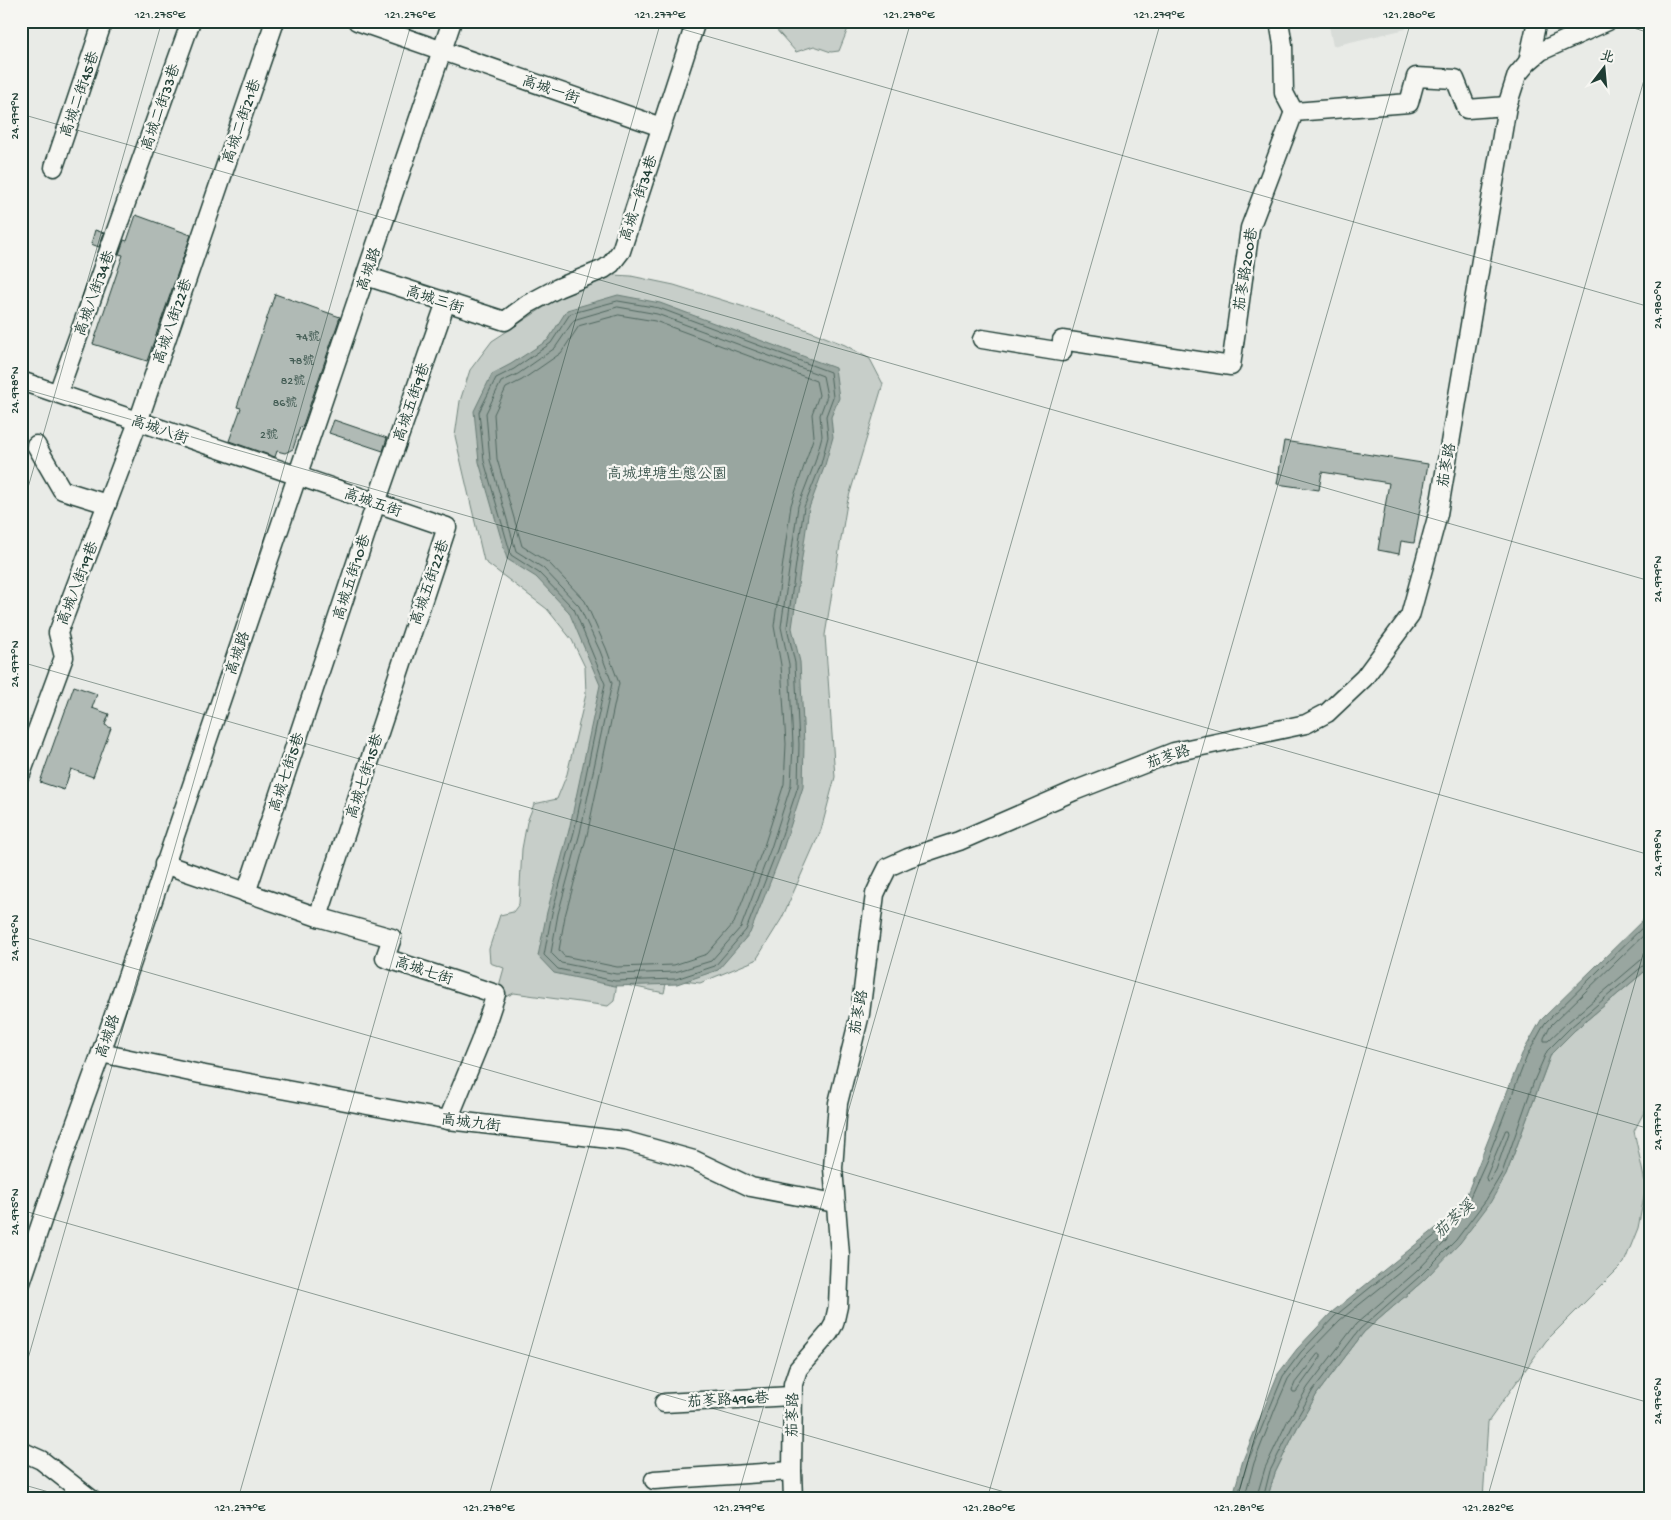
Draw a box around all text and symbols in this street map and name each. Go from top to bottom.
text: 121.275°E [134,9,186,23]
text: 121.276°E [384,9,436,23]
text: 121.277°E [634,9,686,23]
text: 121.278°E [883,9,935,23]
text: 121.279°E [1133,9,1185,23]
text: 121.280°E [1382,9,1435,23]
north arrow [1578,42,1628,92]
text: 北 [1598,48,1616,68]
street label: 高城二街45巷 [58,49,104,140]
street label: 高城二街33巷 [139,62,185,153]
street label: 高城一街 [519,73,582,109]
street label: 高城二街21巷 [220,77,266,166]
text: 24.979°N [9,92,23,139]
street label: 高城一街34巷 [617,153,662,244]
street label: 茄苳路200巷 [1230,226,1262,312]
street label: 高城路 [354,245,386,294]
street label: 高城八街34巷 [72,248,120,339]
street label: 高城八街22巷 [151,276,197,367]
text: 24.980°N [1652,281,1666,329]
street label: 高城三街 [403,283,466,319]
house number: 74號 [295,330,320,345]
house number: 78號 [289,354,314,369]
street label: 高城五街9巷 [391,361,435,445]
text: 24.978°N [9,366,23,414]
house number: 82號 [281,374,305,389]
house number: 86號 [273,396,297,411]
street label: 高城八街 [128,413,191,449]
house number: 2號 [260,428,278,443]
street label: 茄苳路 [1434,441,1461,489]
park label: 高城埤塘生態公園 [607,465,727,484]
street label: 高城五街 [341,486,404,522]
street label: 高城五街10巷 [331,532,375,623]
street label: 高城五街22巷 [408,537,454,628]
street label: 高城八街19巷 [55,539,103,628]
text: 24.979°N [1652,555,1666,602]
street label: 高城路 [223,629,255,678]
text: 24.977°N [9,640,23,688]
street label: 高城七街5巷 [267,730,309,815]
street label: 高城七街15巷 [344,732,388,822]
street label: 茄苳路 [1144,741,1193,773]
text: 24.978°N [1652,829,1666,877]
text: 24.976°N [9,914,23,961]
street label: 高城七街 [392,954,455,990]
street label: 茄苳路 [846,988,873,1036]
street label: 高城路 [93,1012,125,1061]
text: 24.977°N [1652,1103,1666,1151]
street label: 高城九街 [440,1111,502,1137]
text: 24.975°N [9,1188,23,1236]
water label: 茄苳溪 [1430,1195,1480,1244]
text: 24.976°N [1652,1377,1666,1424]
street label: 茄苳路496巷 [687,1389,770,1412]
street label: 茄苳路 [784,1392,803,1438]
text: 121.277°E [214,1502,266,1516]
text: 121.278°E [463,1502,515,1516]
text: 121.279°E [713,1502,765,1516]
text: 121.280°E [962,1502,1015,1516]
text: 121.281°E [1213,1502,1264,1516]
text: 121.282°E [1462,1502,1514,1516]

